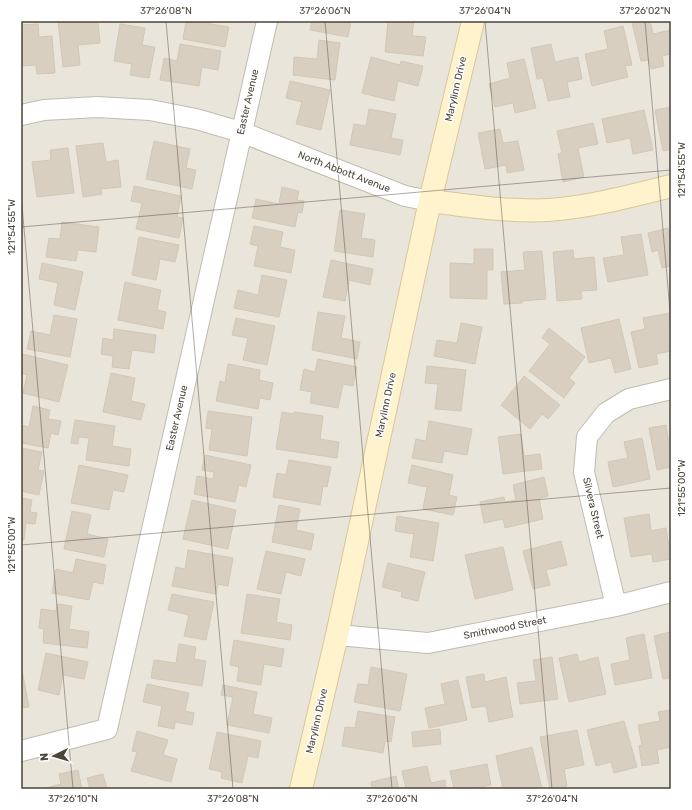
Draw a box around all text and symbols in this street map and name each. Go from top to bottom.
text: 37°26'08"N [140,5,192,17]
text: 37°26'06"N [299,5,351,17]
text: 37°26'04"N [459,5,511,17]
text: 37°26'02"N [619,5,671,17]
street label: Marylinn Drive [443,55,469,123]
street label: Easter Avenue [235,68,261,136]
text: 121°54'55"W [676,142,688,198]
street label: North Abbott Avenue [296,149,392,195]
text: 121°54'55"W [6,199,18,255]
street label: Marylinn Drive [373,371,399,439]
street label: Easter Avenue [164,384,190,452]
text: 121°55'00"W [676,460,688,516]
street label: Silvera Street [580,476,606,540]
text: 121°55'00"W [6,517,18,573]
street label: Smithwood Street [463,614,548,642]
street label: Marylinn Drive [304,687,330,755]
north arrow [34,736,74,776]
text: N [38,752,51,761]
text: 37°26'10"N [48,793,98,805]
text: 37°26'08"N [207,793,259,805]
text: 37°26'06"N [366,793,418,805]
text: 37°26'04"N [526,793,578,805]

